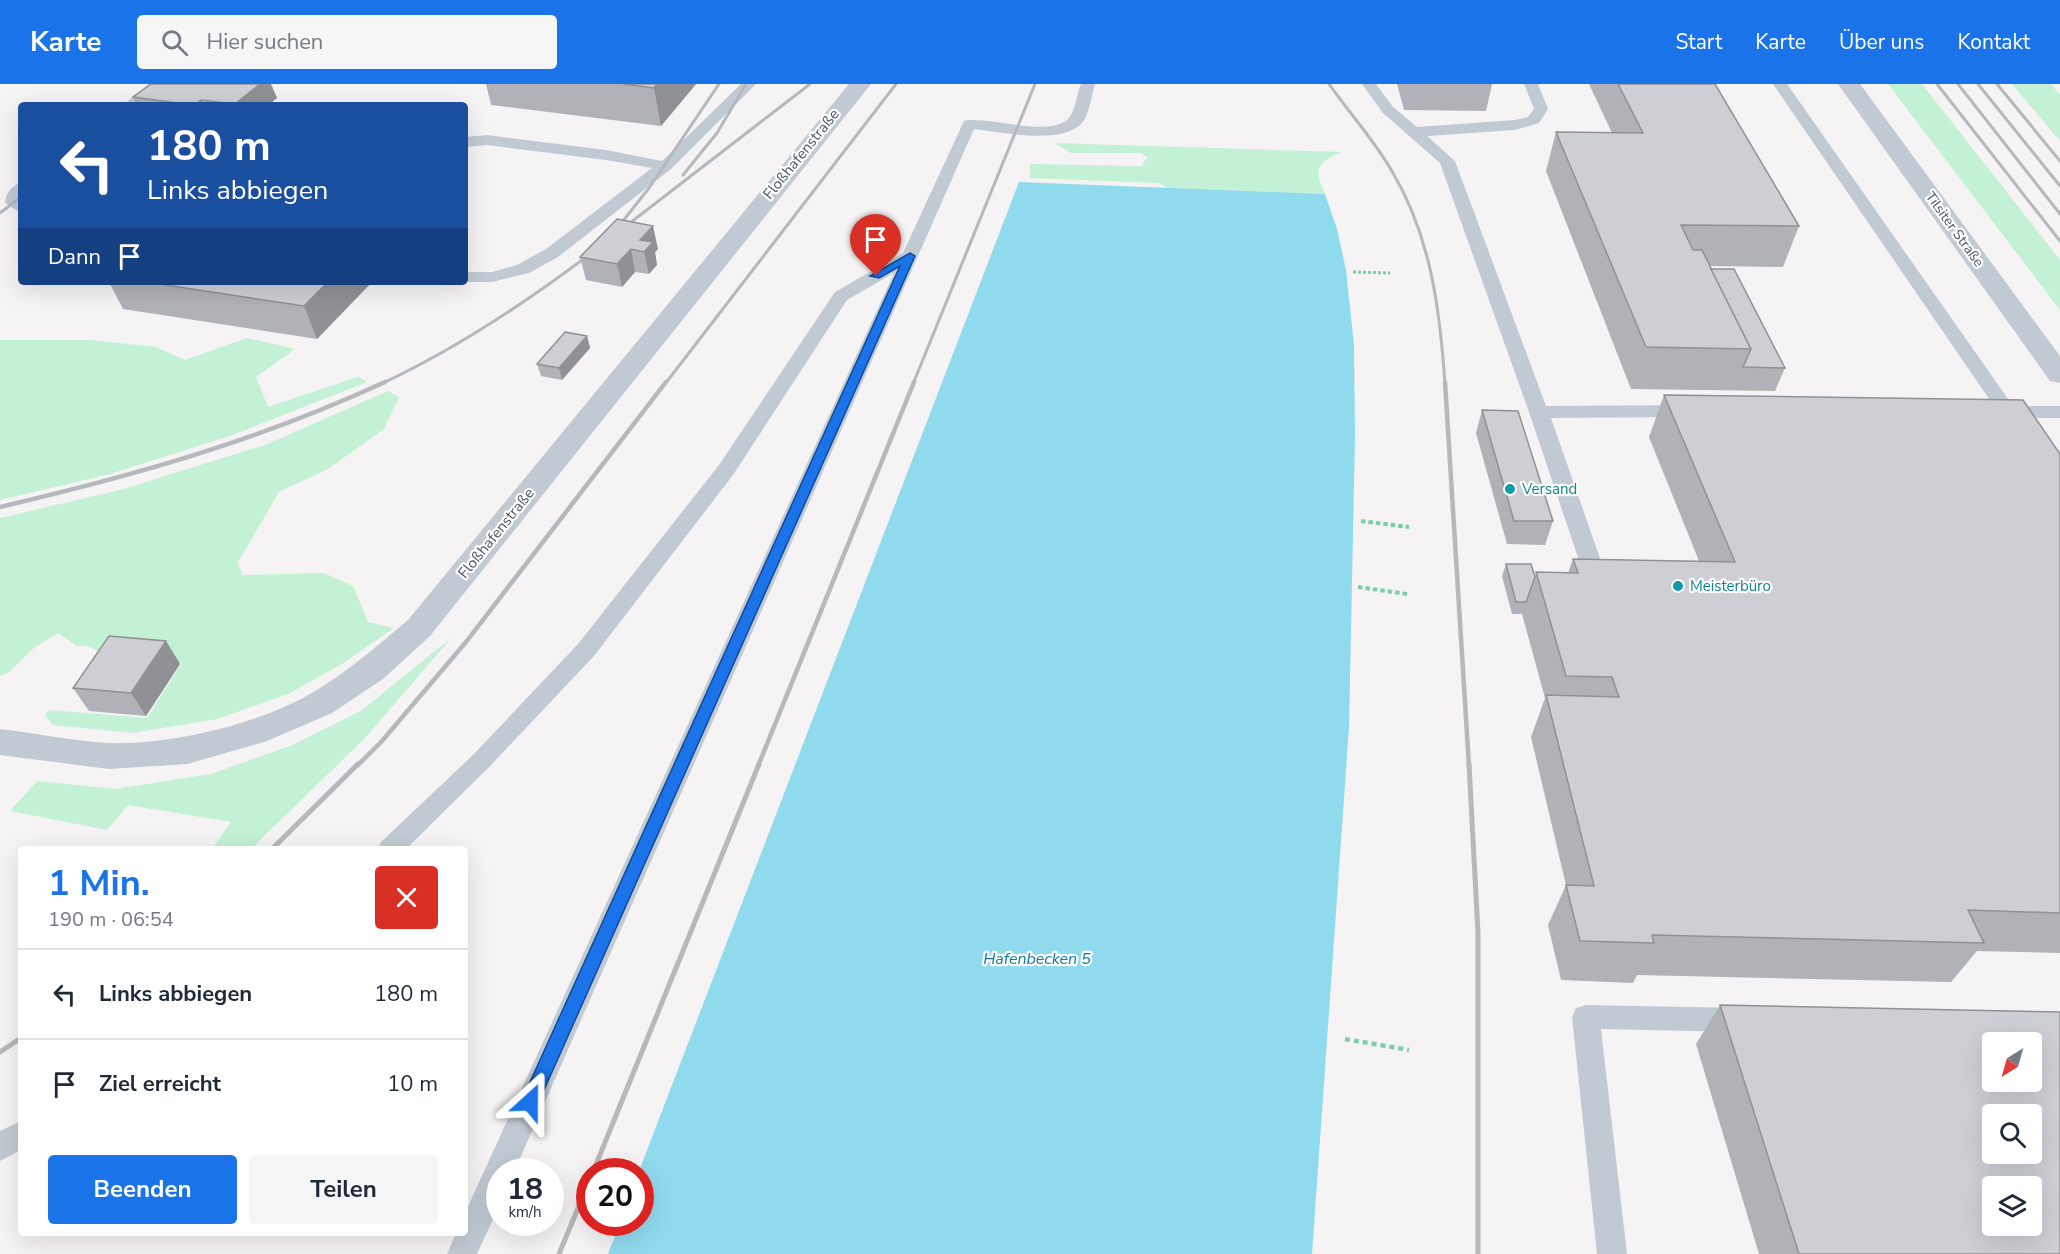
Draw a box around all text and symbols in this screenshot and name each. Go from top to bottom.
search box [137,15,557,69]
text: Karte [30,23,101,61]
icon: search [158,26,191,59]
text: Hier suchen [206,27,323,57]
text: Start [1675,28,1722,56]
text: Karte [1755,28,1806,56]
text: Über uns [1839,28,1924,56]
text: Kontakt [1957,28,2030,56]
street label: Floßhafenstraße [758,105,844,203]
text: 180 m [147,118,271,175]
icon: left [48,126,126,204]
text: Links abbiegen [147,172,328,209]
street label: Tilsiter Straße [1921,188,1988,271]
pin [850,214,901,276]
icon: arrive [859,223,892,256]
icon: arrive [113,240,146,273]
text: Dann [48,242,101,272]
place label: Versand [1521,479,1577,499]
marker: Versand [1503,482,1517,496]
street label: Floßhafenstraße [453,484,539,582]
place label: Meisterbüro [1690,576,1771,596]
marker: Meisterbüro [1671,579,1685,593]
text: 1 Min. [48,859,150,908]
button: close [375,866,438,929]
text: 190 m · 06:54 [48,906,174,933]
water label: Hafenbecken 5 [983,948,1091,970]
icon: left [48,978,81,1011]
text: Links abbiegen [99,979,252,1009]
text: 180 m [374,979,438,1009]
north arrow [1982,1032,2042,1092]
map controls [1982,1032,2042,1236]
icon: arrive [48,1068,81,1101]
text: Ziel erreicht [99,1069,221,1099]
text: 10 m [387,1069,438,1099]
position arrow [498,1070,562,1134]
button: search [1982,1104,2042,1164]
button: Beenden [48,1155,237,1224]
button: Teilen [249,1155,438,1224]
speed limit sign: 20 [576,1158,654,1236]
text: 18 [507,1169,543,1210]
button: layers [1982,1176,2042,1236]
text: km/h [508,1202,542,1222]

